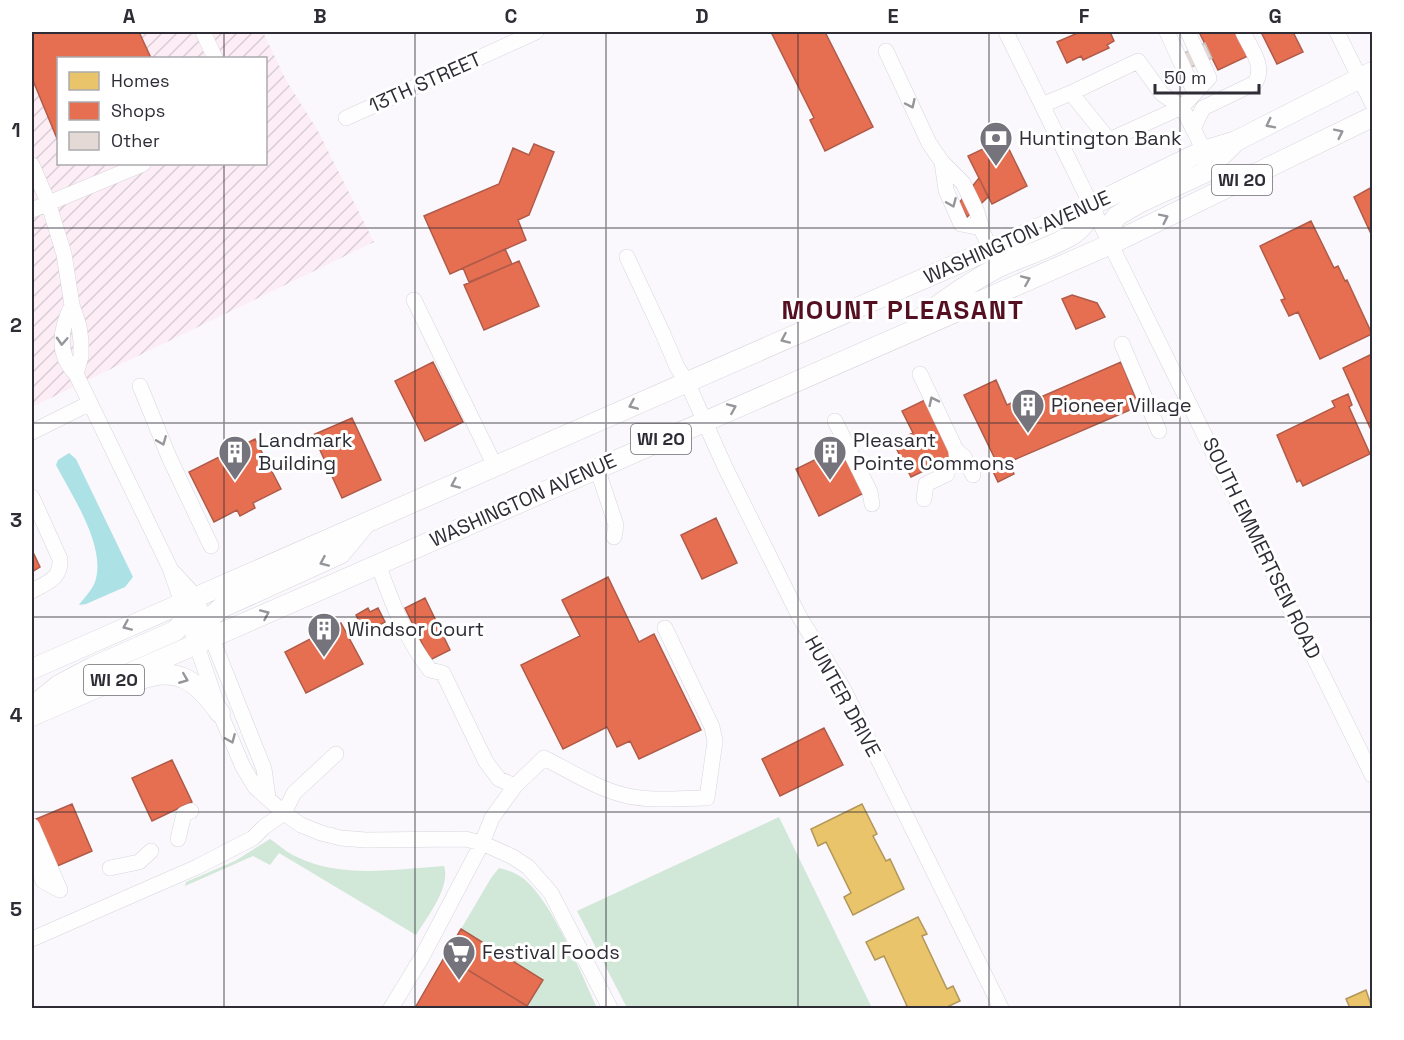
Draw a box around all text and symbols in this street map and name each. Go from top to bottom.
text: A [123,3,136,29]
text: B [313,3,327,29]
text: C [505,3,518,29]
text: D [695,3,709,29]
text: E [887,3,899,29]
text: F [1079,3,1090,29]
text: G [1268,3,1282,29]
street label: 13TH STREET [365,45,486,118]
legend [57,57,267,165]
scale bar [1155,57,1258,95]
text: 50 m [1164,66,1206,89]
text: Homes [111,69,170,92]
one-way arrow [903,97,915,108]
text: Shops [111,99,165,122]
one-way arrow [1265,116,1276,128]
text: 1 [11,117,21,143]
bank icon: Huntington Bank [978,120,1014,167]
place label: Huntington Bank [1019,125,1182,151]
text: Other [111,129,160,152]
one-way arrow [1333,129,1344,141]
road number: WI 20 [1212,165,1272,195]
street label: WASHINGTON AVENUE [920,184,1114,290]
one-way arrow [945,197,957,208]
one-way arrow [1157,214,1168,226]
one-way arrow [1020,276,1031,288]
district label: MOUNT PLEASANT [781,293,1025,327]
text: 2 [10,312,22,338]
one-way arrow [780,332,791,344]
one-way arrow [56,336,69,345]
building icon: Pioneer Village [1010,387,1046,434]
place label: Pioneer Village [1051,392,1192,418]
one-way arrow [928,396,940,407]
one-way arrow [629,398,640,410]
one-way arrow [725,403,736,415]
road number: WI 20 [631,424,691,454]
place label: Landmark Building [258,427,353,476]
place label: Pleasant Pointe Commons [853,427,1015,476]
street label: SOUTH EMMERTSEN ROAD [1197,433,1327,663]
one-way arrow [155,434,167,445]
building icon: Landmark Building [217,434,253,481]
building icon: Pleasant Pointe Commons [812,434,848,481]
street label: WASHINGTON AVENUE [426,447,620,553]
one-way arrow [450,476,461,488]
text: 3 [10,507,22,533]
one-way arrow [319,554,330,566]
one-way arrow [259,609,270,621]
building icon: Windsor Court [306,611,342,658]
place label: Windsor Court [347,616,484,642]
one-way arrow [123,619,134,631]
street label: HUNTER DRIVE [799,631,887,761]
road number: WI 20 [84,665,144,695]
one-way arrow [178,671,188,684]
text: 4 [10,702,23,728]
one-way arrow [224,733,236,744]
text: 5 [10,896,22,922]
supermarket icon: Festival Foods [441,934,477,981]
place label: Festival Foods [482,939,620,965]

